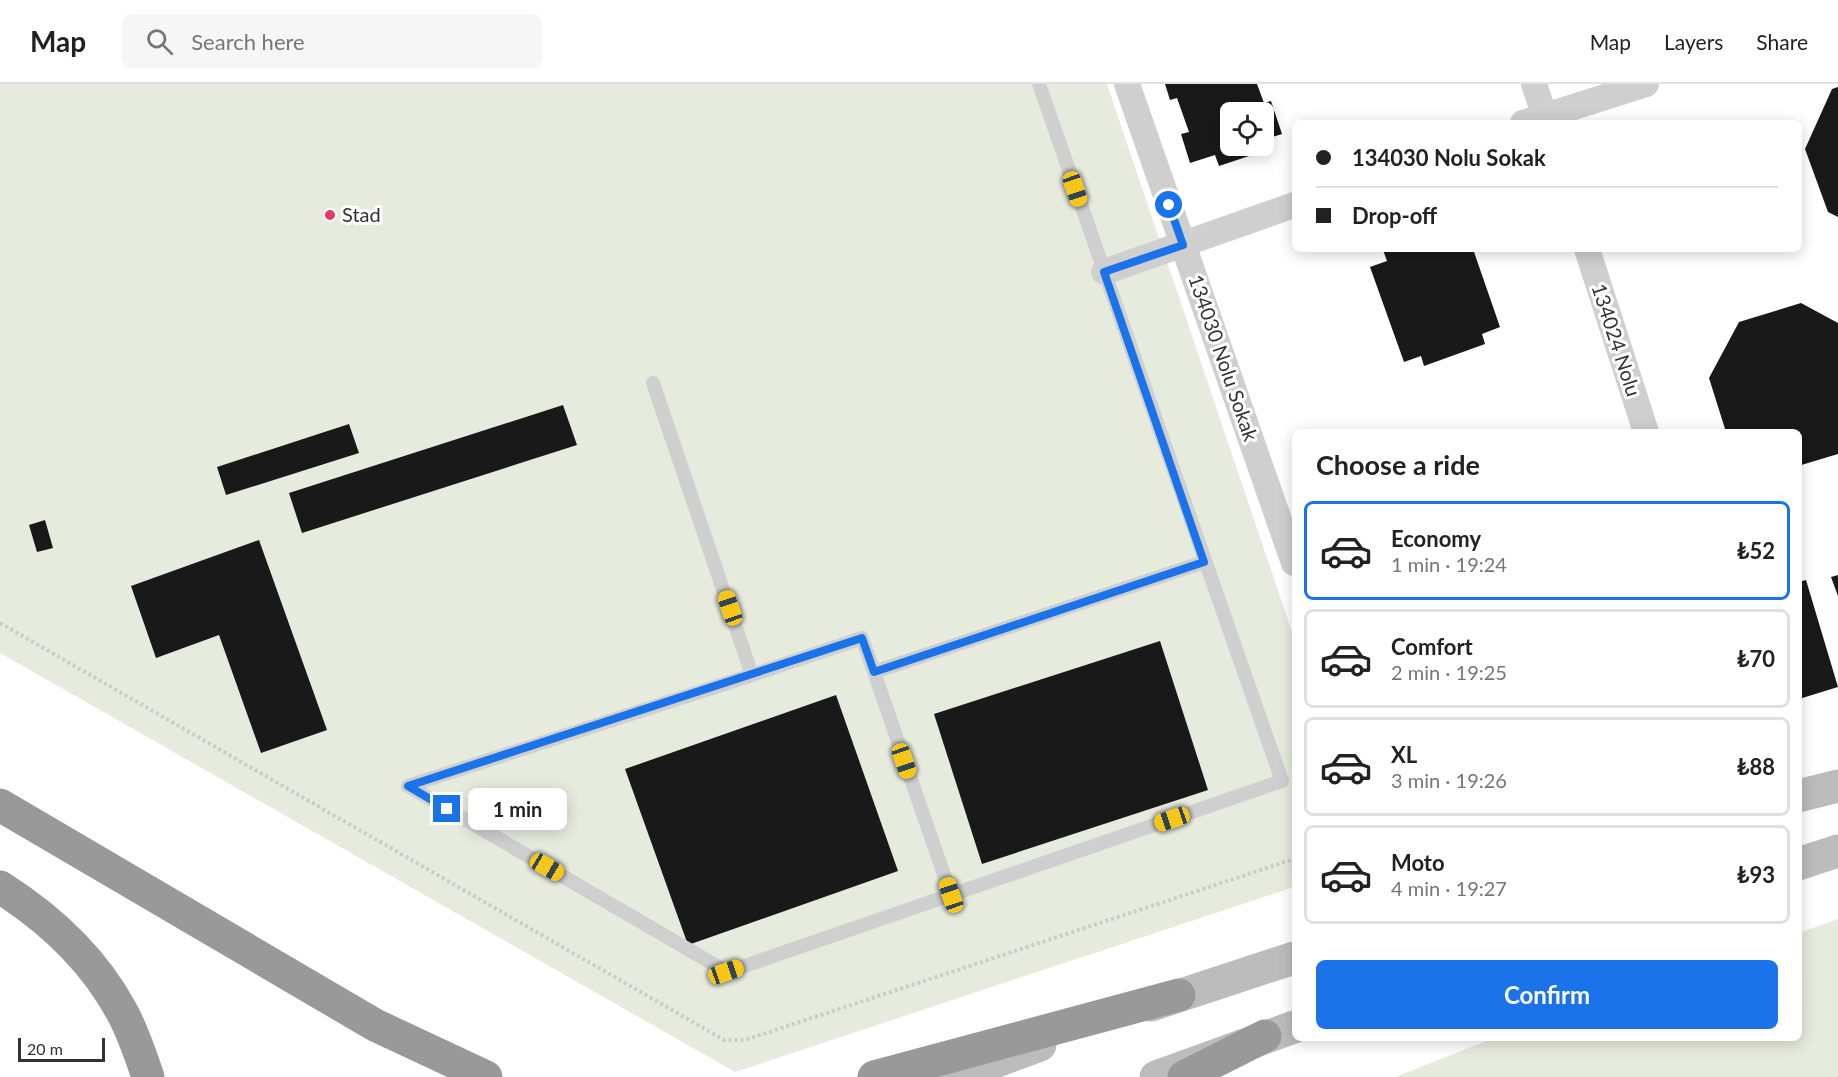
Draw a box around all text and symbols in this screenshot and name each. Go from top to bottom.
search box [122,14,542,68]
text: Map [30,24,86,58]
icon: search [143,25,176,58]
text: Search here [191,28,305,55]
text: Map [1590,29,1631,54]
text: Layers [1664,29,1723,54]
text: Share [1756,29,1808,54]
map controls [1220,102,1274,156]
button: locate [1220,102,1274,156]
text: 134030 Nolu Sokak [1352,144,1546,171]
car [1061,169,1089,209]
route start [1155,191,1182,218]
place label: Stad [342,202,381,226]
text: Drop-off [1352,202,1437,229]
marker: Stad [323,208,337,222]
street label: 134030 Nolu Sokak [1184,271,1264,445]
street label: 134024 Nolu [1587,280,1646,399]
text: Choose a ride [1316,448,1480,481]
icon: car [1319,524,1373,578]
text: Economy [1391,525,1481,552]
text: ₺52 [1737,537,1775,564]
text: 1 min · 19:24 [1391,552,1507,576]
car [716,588,744,628]
icon: car [1319,632,1373,686]
text: Comfort [1391,633,1473,660]
text: ₺70 [1737,645,1775,672]
text: 2 min · 19:25 [1391,660,1507,684]
icon: car [1319,740,1373,794]
car [890,741,918,781]
text: XL [1391,741,1417,768]
text: ₺88 [1737,753,1775,780]
text: 3 min · 19:26 [1391,768,1507,792]
callout: 1 min [468,788,567,830]
route end [433,795,460,822]
text: 1 min [493,797,542,821]
car [1152,805,1192,833]
icon: car [1319,848,1373,902]
text: Moto [1391,849,1445,876]
car [527,850,567,884]
text: ₺93 [1737,861,1775,888]
car [937,875,965,915]
text: 4 min · 19:27 [1391,876,1507,900]
car [706,958,746,986]
button: Confirm [1316,960,1778,1029]
scale bar [18,1035,105,1062]
text: 20 m [27,1039,63,1058]

